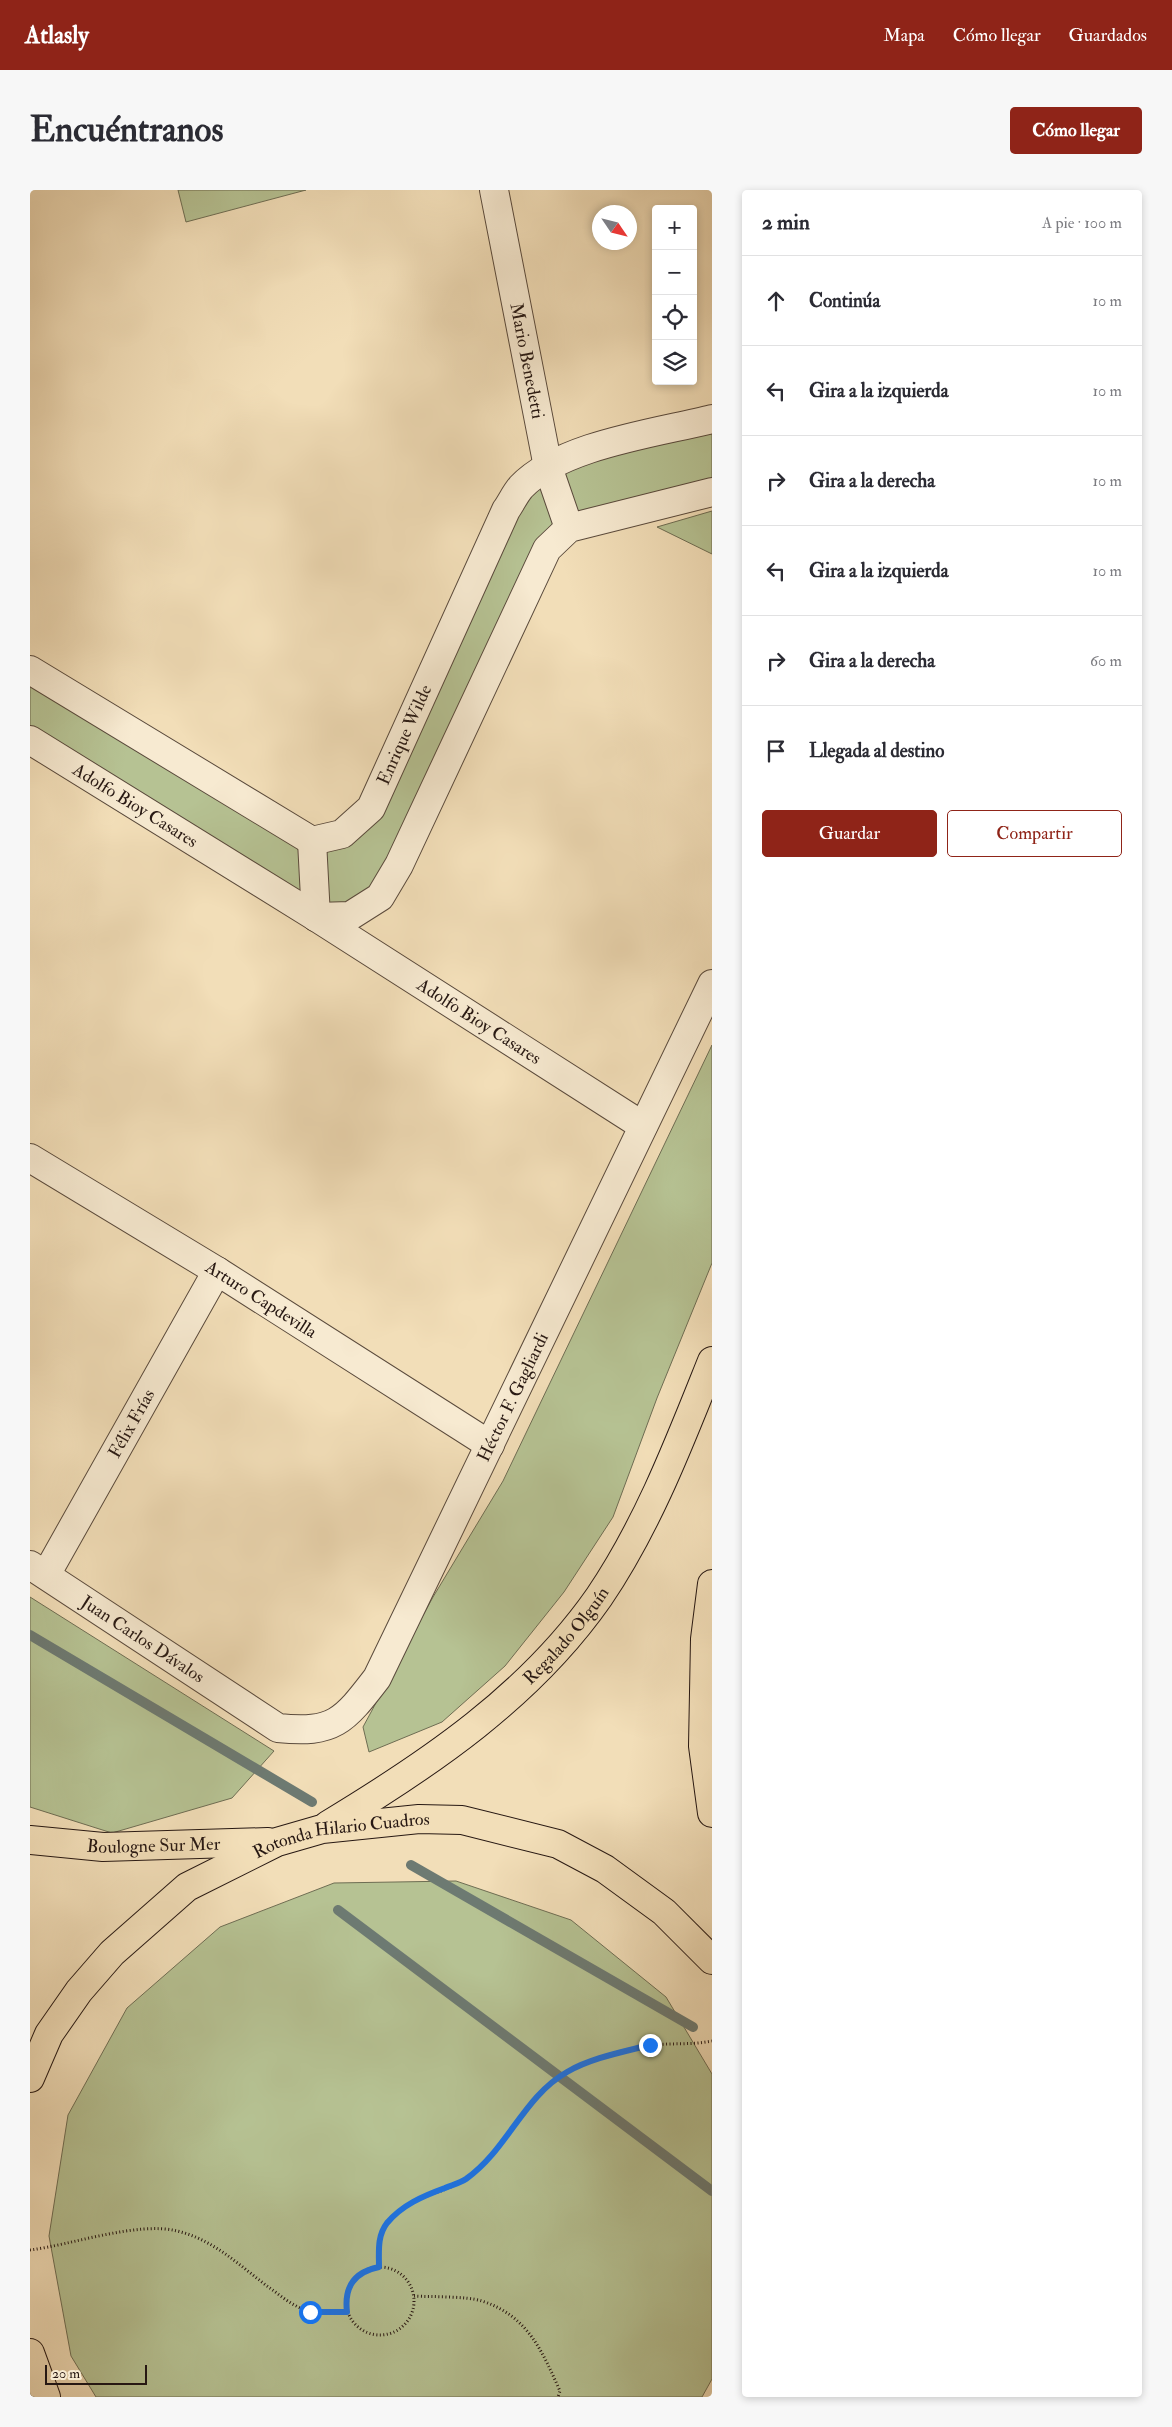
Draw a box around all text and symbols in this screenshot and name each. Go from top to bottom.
text: Atlasly [25,20,89,51]
text: Mapa [884,24,925,47]
text: Cómo llegar [953,24,1041,47]
text: Guardados [1069,24,1147,47]
button: Cómo llegar [1010,107,1142,154]
text: Encuéntranos [30,108,223,152]
north arrow [592,205,637,250]
map controls [652,205,697,385]
button: + [652,205,697,250]
text: 2 min [762,209,810,236]
text: A pie · 100 m [1042,213,1122,233]
button: − [652,250,697,295]
icon: ahead [762,287,790,315]
text: Continúa [809,289,880,313]
text: 10 m [1092,291,1122,311]
button: locate [652,295,697,340]
street label: Mario Benedetti [504,301,549,421]
button: layers [652,340,697,385]
icon: left [762,377,790,405]
text: Gira a la izquierda [809,379,948,403]
text: 10 m [1092,381,1122,401]
icon: right [762,467,790,495]
text: Gira a la derecha [809,469,935,493]
text: 10 m [1092,471,1122,491]
icon: left [762,557,790,585]
text: Gira a la izquierda [809,559,948,583]
text: 10 m [1092,561,1122,581]
icon: right [762,647,790,675]
text: Gira a la derecha [809,649,935,673]
text: 60 m [1090,651,1122,671]
street label: Enrique Wilde [372,681,438,789]
icon: arrive [762,737,790,765]
text: Llegada al destino [809,739,944,763]
street label: Adolfo Bioy Casares [68,758,202,853]
button: Guardar [762,810,937,857]
button: Compartir [947,810,1122,857]
street label: Adolfo Bioy Casares [412,973,545,1070]
street label: Arturo Capdevilla [200,1255,322,1344]
street label: Héctor F. Gagliardi [472,1329,554,1466]
street label: Félix Frías [103,1385,160,1462]
street label: Regalado Olguín [518,1583,615,1690]
street label: Juan Carlos Dávalos [76,1590,209,1689]
street label: Rotonda Hilario Cuadros [249,1808,430,1864]
street label: Boulogne Sur Mer [86,1832,221,1859]
route end [639,2034,662,2057]
route start [299,2301,322,2324]
scale bar [45,2362,148,2385]
text: 20 m [52,2365,80,2382]

